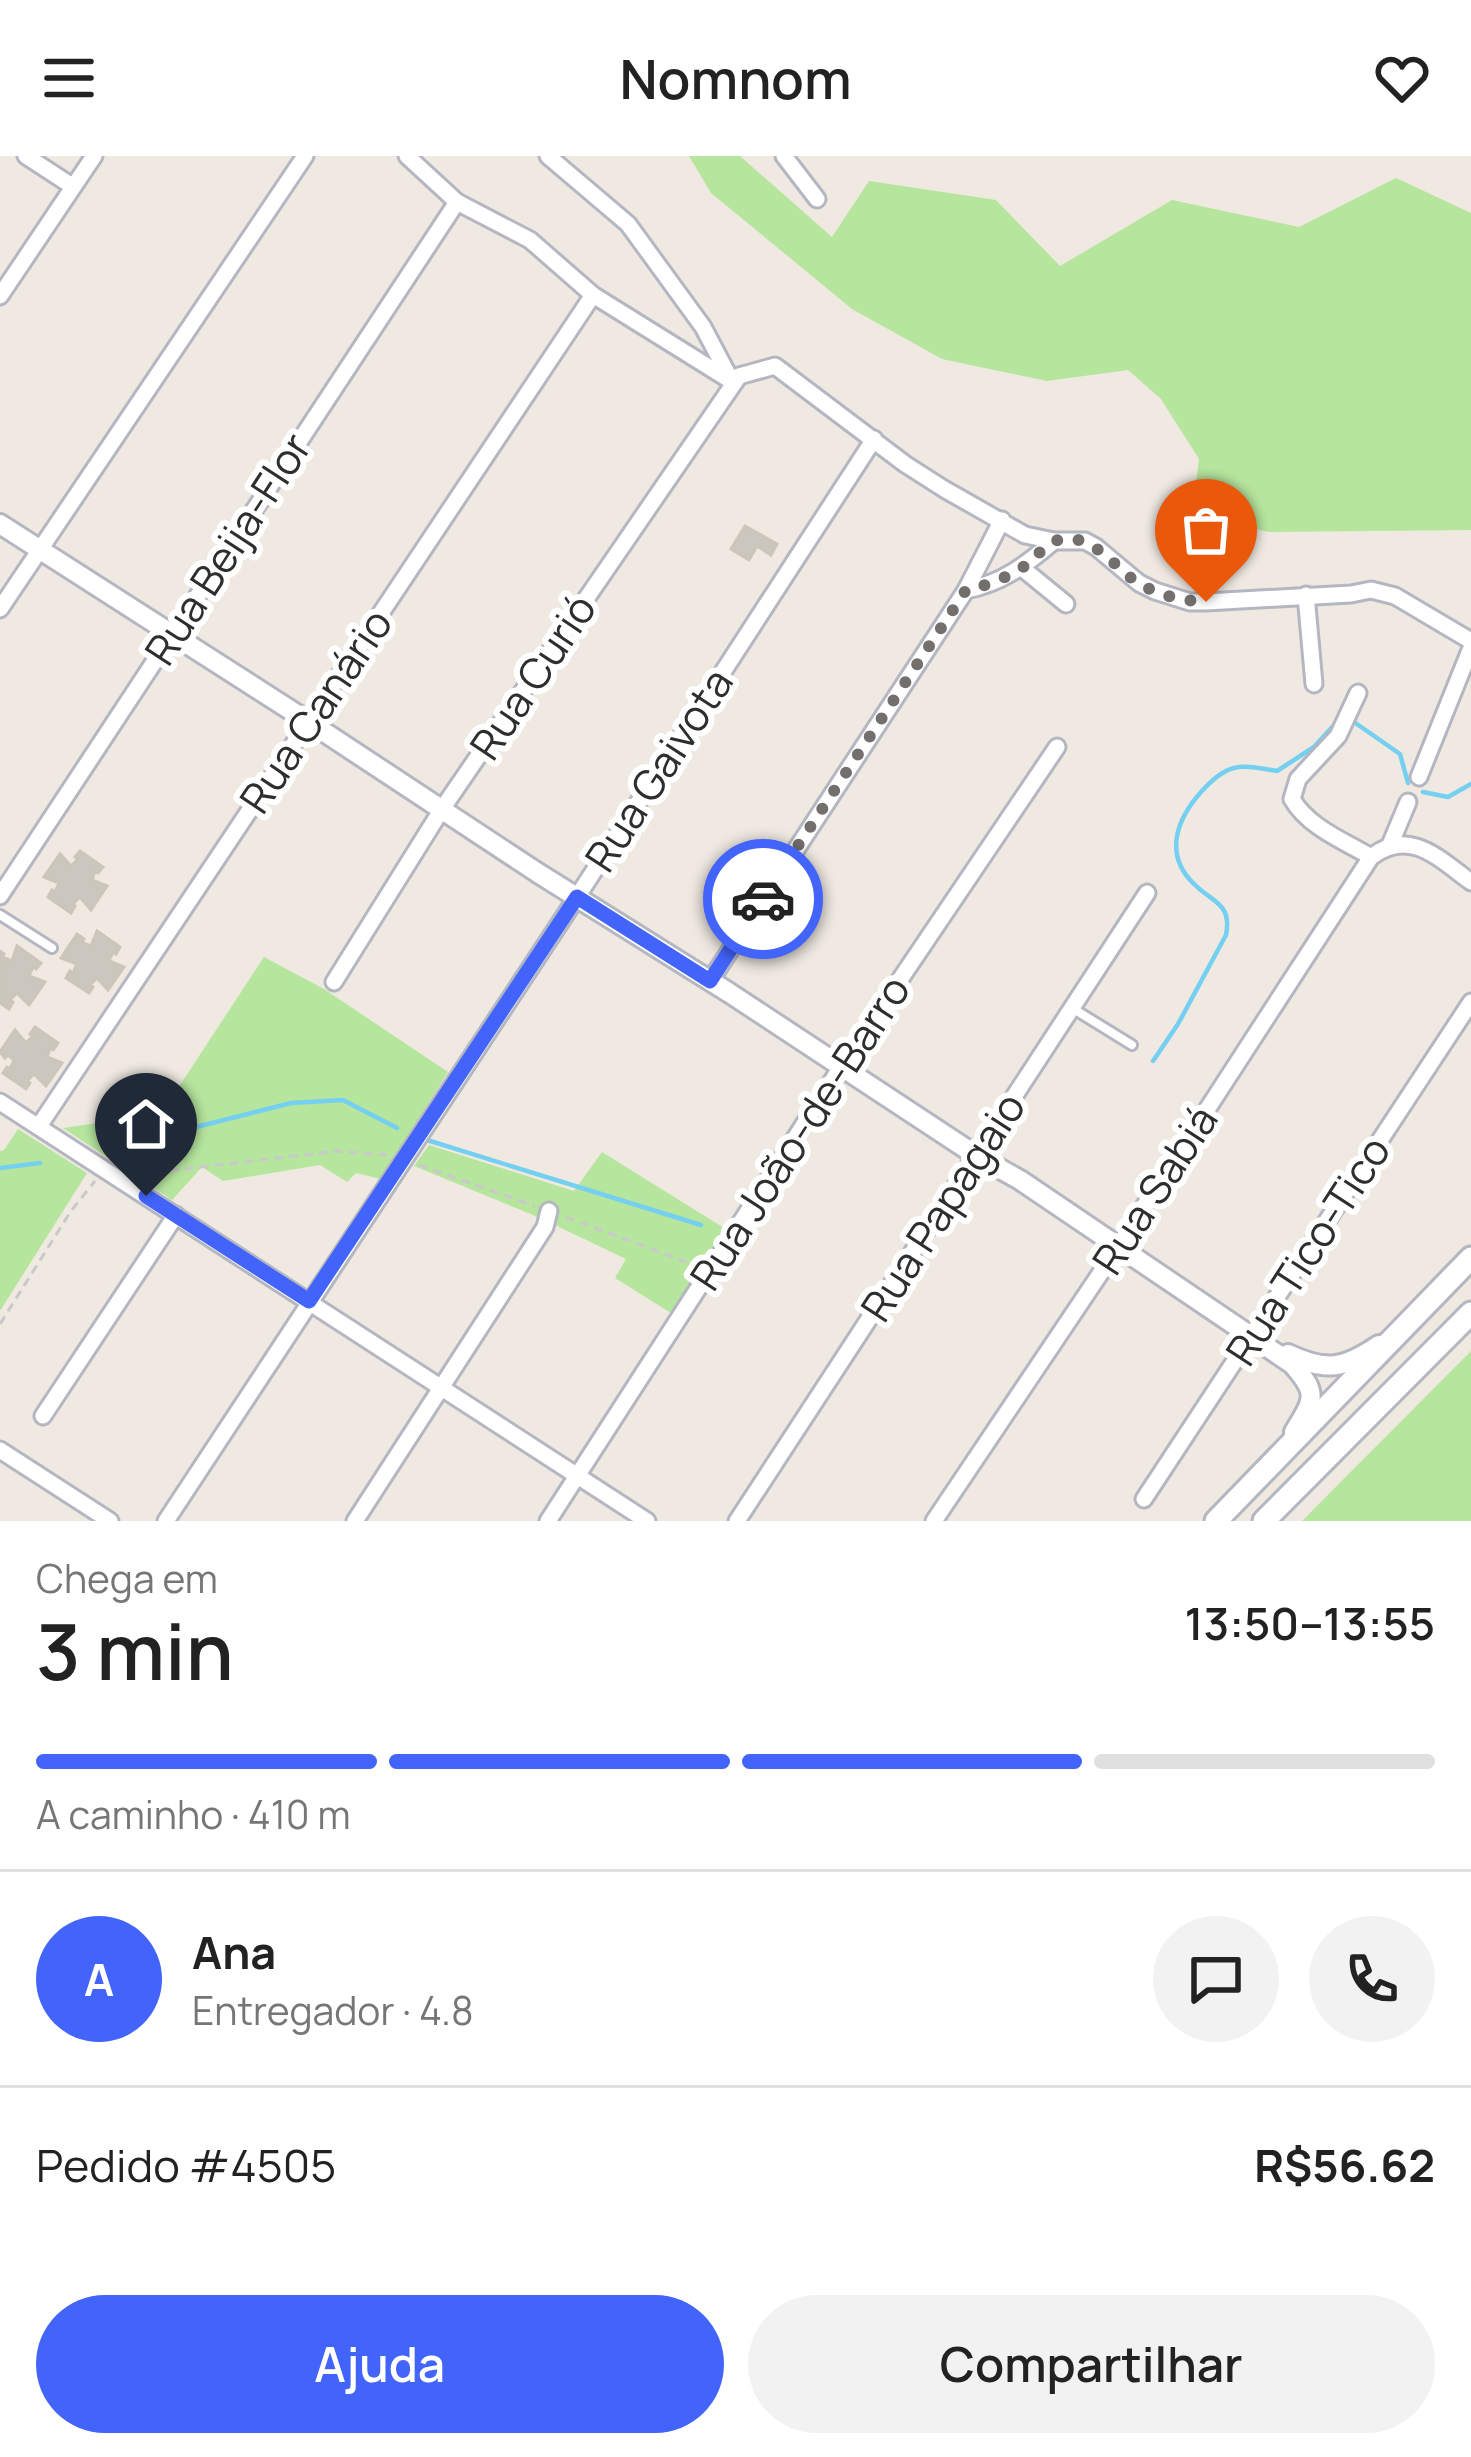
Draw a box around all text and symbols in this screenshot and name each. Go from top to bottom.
text: Nomnom [619,41,852,115]
icon: menu [36,45,102,111]
icon: heart [1369,45,1435,111]
street label: Rua Beija-Flor [130,421,324,676]
pin [1155,479,1257,602]
icon: bag [1173,497,1239,563]
street label: Rua Curió [456,582,609,771]
street label: Rua Canário [226,597,405,824]
street label: Rua Gaivota [571,657,745,882]
courier [703,839,823,959]
icon: car [730,866,796,932]
street label: Rua João-de-Barro [676,964,923,1301]
pin [95,1073,197,1196]
street label: Rua Papagaio [847,1081,1038,1332]
icon: home [113,1091,179,1157]
street label: Rua Sabiá [1078,1094,1230,1285]
street label: Rua Tico-Tico [1211,1125,1403,1376]
text: Chega em [36,1551,218,1605]
text: 13:50–13:55 [1185,1592,1435,1654]
text: 3 min [36,1597,234,1703]
text: A caminho · 410 m [36,1787,351,1841]
button: chat [1153,1916,1279,2042]
button: phone [1309,1916,1435,2042]
text: Ana [192,1921,276,1983]
text: A [84,1948,114,2010]
text: Entregador · 4.8 [192,1983,474,2037]
text: Pedido #4505 [36,2134,336,2196]
text: R$56.62 [1254,2134,1435,2196]
button: Ajuda [36,2295,724,2433]
button: Compartilhar [748,2295,1435,2433]

